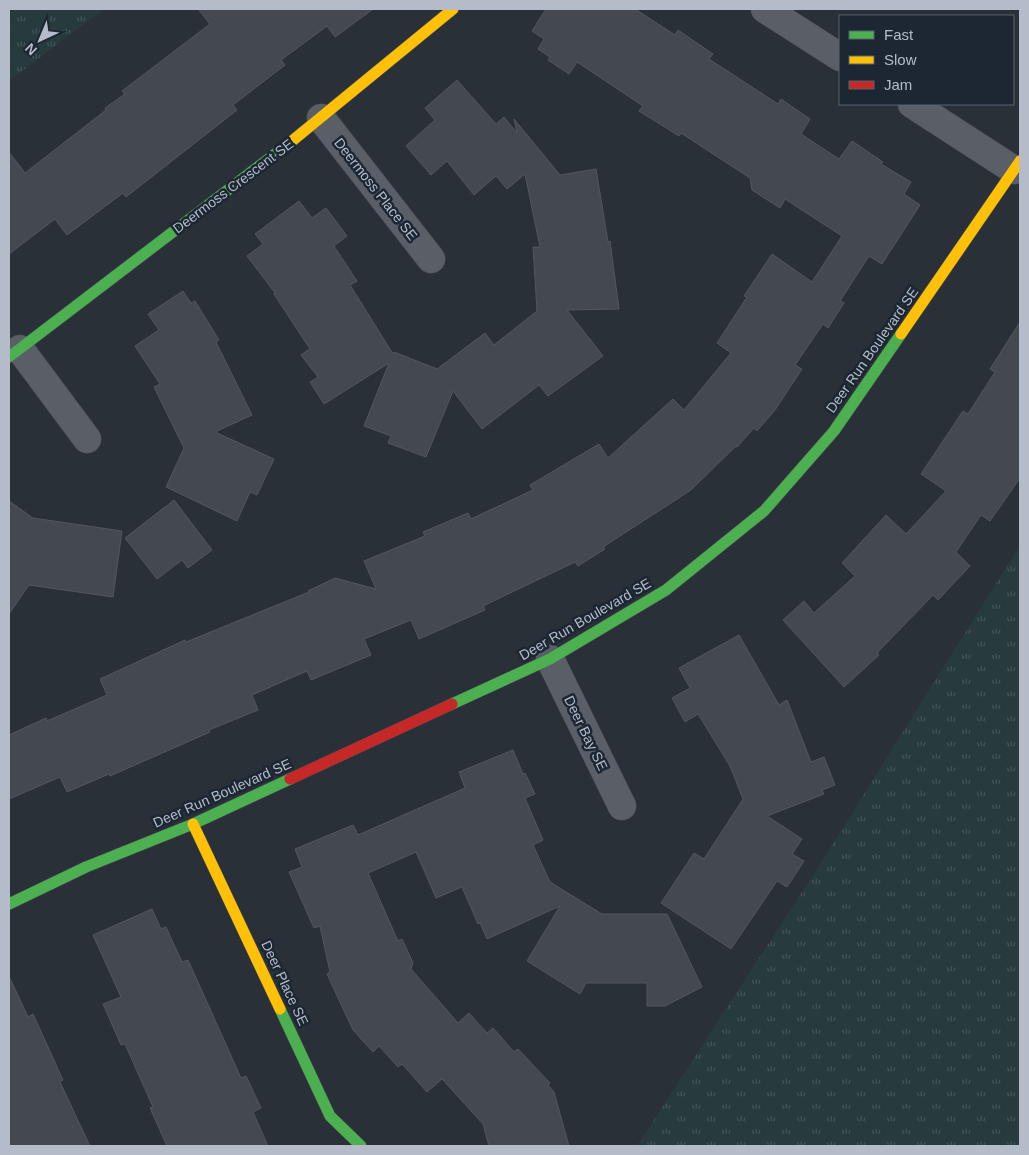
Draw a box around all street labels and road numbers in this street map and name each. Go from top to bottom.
street label: Deermoss Place SE [331,135,421,243]
street label: Deermoss Crescent SE [170,136,296,236]
street label: Deer Run Boulevard SE [823,284,921,416]
street label: Deer Run Boulevard SE [516,575,654,663]
street label: Deer Bay SE [561,693,611,773]
street label: Deer Run Boulevard SE [150,755,294,831]
street label: Deer Place SE [258,938,312,1028]

